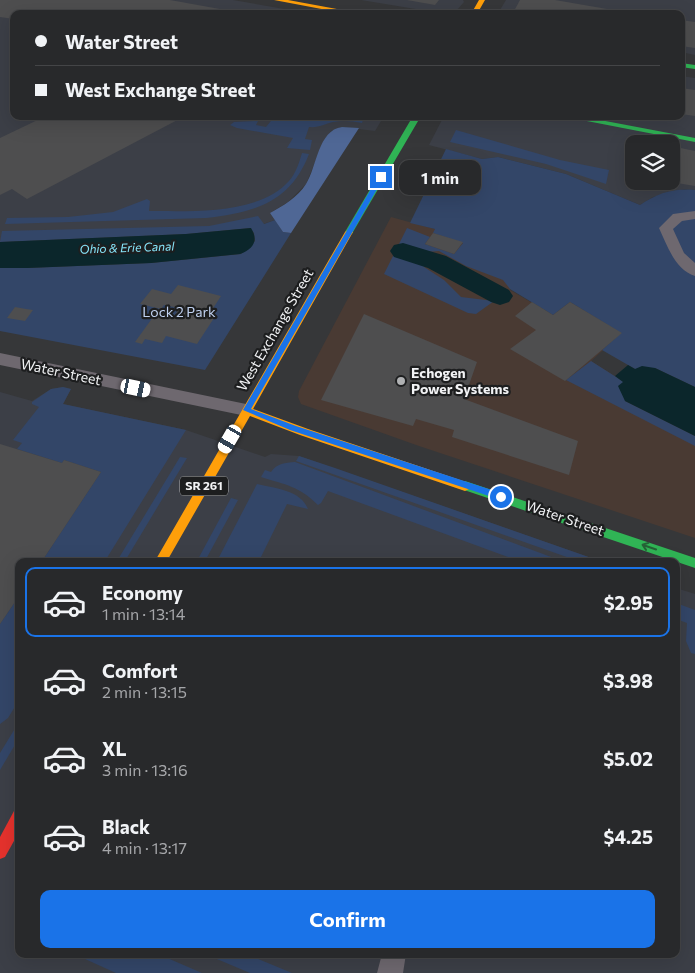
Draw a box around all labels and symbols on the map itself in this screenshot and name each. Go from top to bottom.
callout: 1 min [398,160,481,194]
route end [370,166,392,188]
water label: Ohio & Erie Canal [79,238,175,256]
street label: West Exchange Street [233,265,317,394]
park label: Lock 2 Park [142,303,216,320]
street label: Water Street [19,355,103,388]
place label: Echogen Power Systems [411,364,510,397]
marker: Echogen Power Systems [395,375,407,387]
car [119,378,152,398]
car [216,422,243,456]
road number: SR 261 [180,476,228,496]
route start [490,486,512,508]
street label: Water Street [524,496,607,539]
one-way arrow [642,542,657,551]

